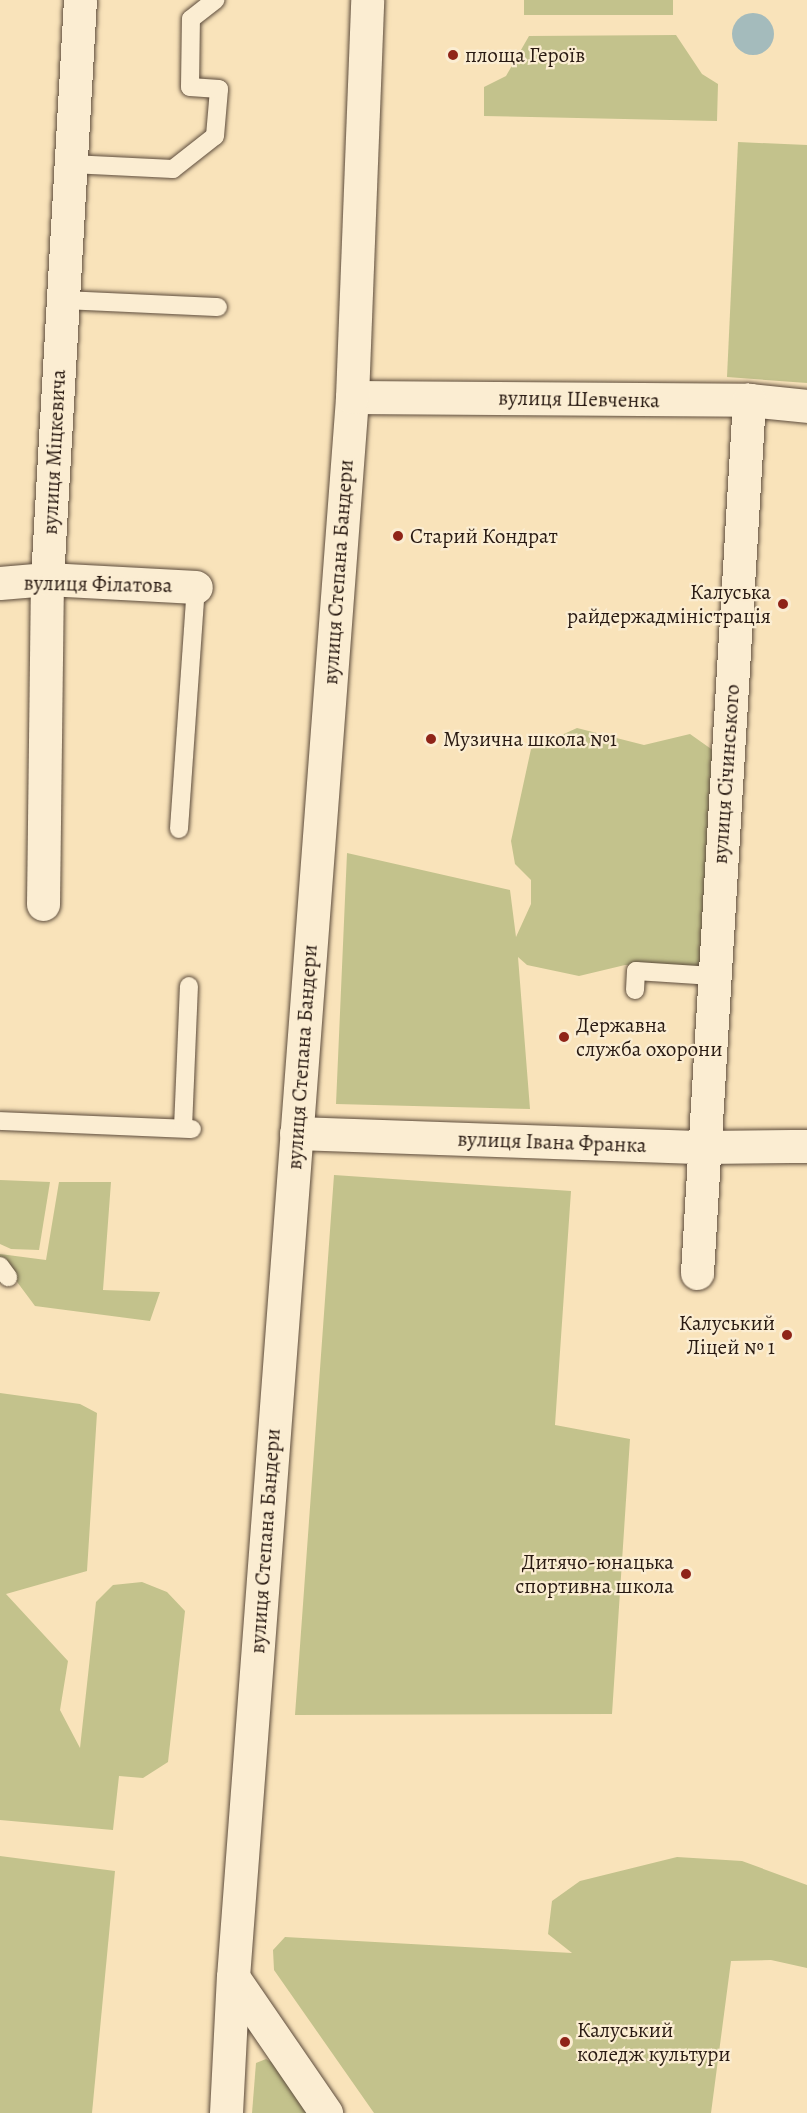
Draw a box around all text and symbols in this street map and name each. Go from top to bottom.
place label: площа Героїв [465,42,585,68]
marker: площа Героїв [446,48,460,62]
street label: вулиця Міцкевича [37,369,71,535]
street label: вулиця Шевченка [498,385,660,413]
street label: вулиця Степана Бандери [318,459,358,685]
place label: Старий Кондрат [410,523,558,549]
marker: Старий Кондрат [391,529,405,543]
street label: вулиця Філатова [23,570,173,598]
place label: Калуська райдержадміністрація [567,579,771,629]
marker: Калуська райдержадміністрація [776,597,790,611]
street label: вулиця Січинського [707,683,745,865]
place label: Музична школа №1 [443,726,617,752]
marker: Музична школа №1 [424,732,438,746]
street label: вулиця Степана Бандери [282,944,322,1170]
place label: Державна служба охорони [576,1012,723,1062]
marker: Державна служба охорони [557,1030,571,1044]
street label: вулиця Івана Франка [457,1126,647,1158]
place label: Калуський Ліцей № 1 [679,1310,775,1360]
marker: Калуський Ліцей № 1 [780,1328,794,1342]
street label: вулиця Степана Бандери [245,1428,285,1654]
place label: Дитячо-юнацька спортивна школа [515,1549,674,1599]
marker: Дитячо-юнацька спортивна школа [679,1567,693,1581]
place label: Калуський коледж культури [577,2017,731,2067]
marker: Калуський коледж культури [558,2035,572,2049]

